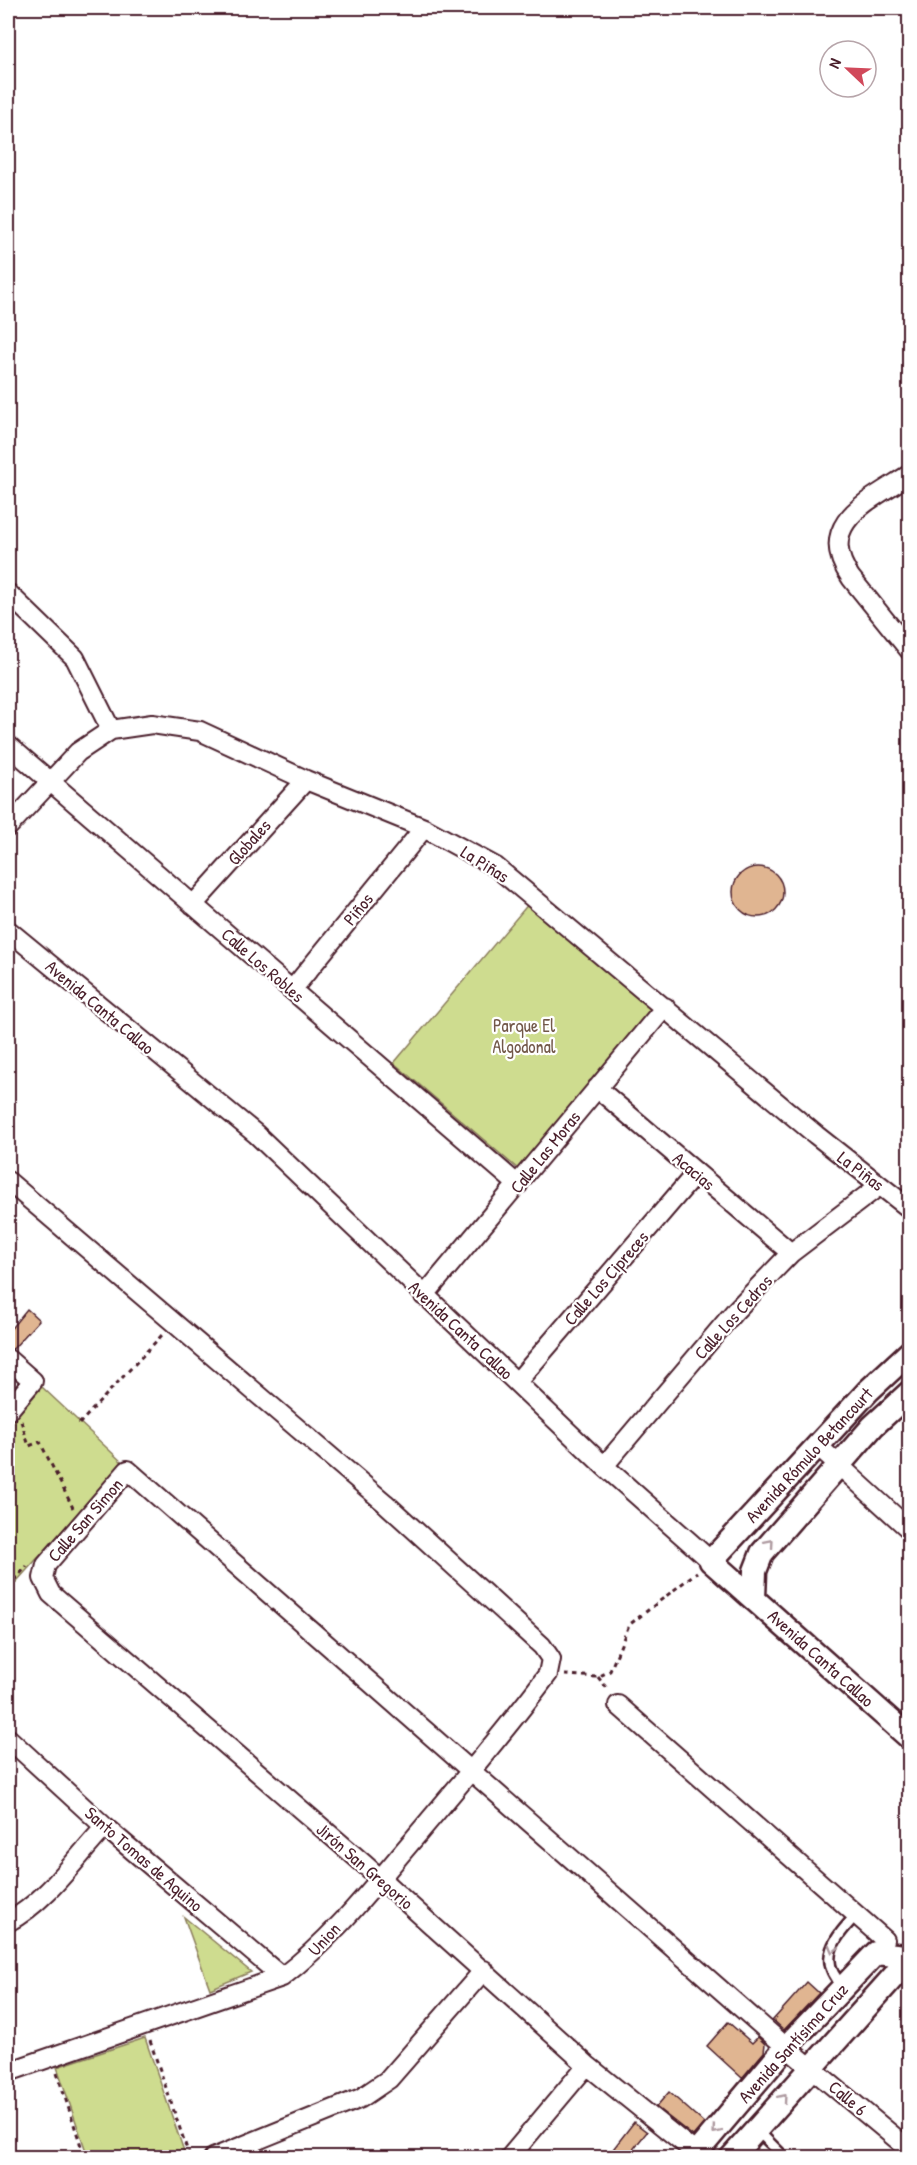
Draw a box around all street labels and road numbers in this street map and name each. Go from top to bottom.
street label: Globales [222,814,276,870]
street label: La Piñas [456,839,514,889]
street label: Piños [337,887,379,930]
street label: Calle Los Robles [216,922,310,1008]
street label: Avenida Canta Callao [40,954,160,1060]
street label: Calle Las Moras [504,1105,586,1199]
street label: La Piñas [832,1145,890,1197]
street label: Acacias [668,1146,720,1196]
street label: Calle Los Cipreces [558,1225,654,1331]
street label: Calle Los Cedros [688,1269,778,1365]
street label: Avenida Canta Callao [403,1275,519,1385]
street label: Avenida Rómulo Betancourt [740,1381,879,1528]
street label: Calle San Simon [42,1473,128,1567]
street label: Avenida Canta Callao [762,1604,880,1712]
street label: Santo Tomas de Aquino [80,1801,208,1917]
street label: Jirón San Gregorio [311,1817,419,1915]
street label: Union [302,1917,346,1961]
street label: Avenida Santísima Cruz [732,1977,854,2108]
street label: Calle 6 [823,2075,873,2121]

